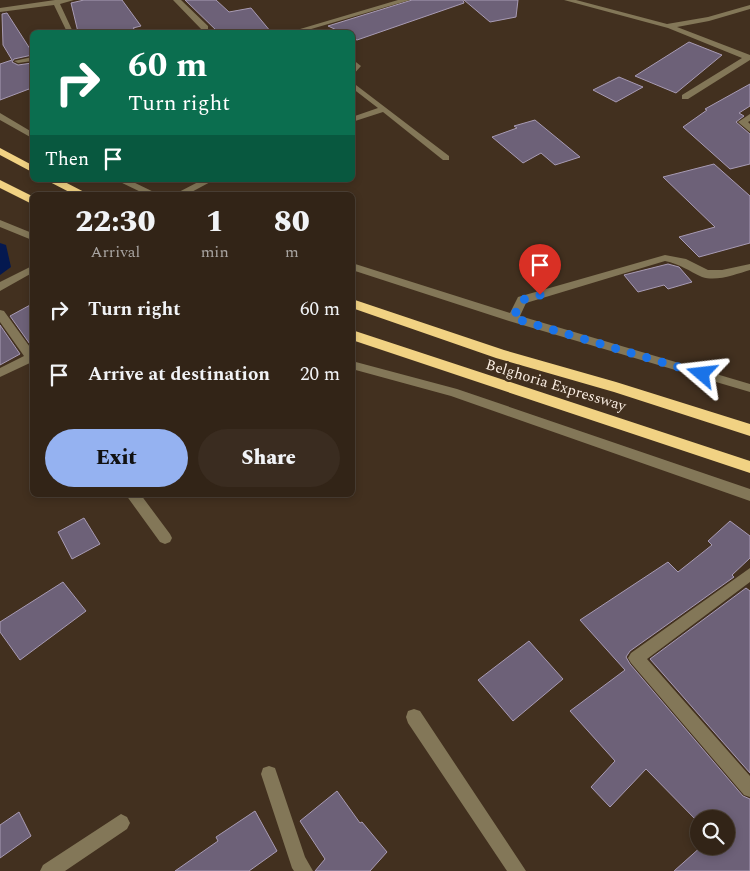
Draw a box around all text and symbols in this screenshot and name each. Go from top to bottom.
text: 60 m [128,39,208,92]
icon: right [45,50,110,115]
text: Turn right [128,87,230,120]
text: Then [45,145,89,174]
icon: arrive [99,145,127,173]
text: 22:30 [75,199,156,245]
text: 1 [206,199,224,245]
text: 80 [274,199,310,245]
text: Arrival [90,240,140,264]
text: min [201,240,229,264]
text: m [285,240,299,264]
pin [519,244,561,295]
icon: arrive [526,251,554,279]
text: Turn right [88,295,181,324]
text: 60 m [300,295,340,324]
icon: right [45,296,73,324]
position arrow [675,347,727,399]
street label: Belghoria Expressway [483,353,630,418]
text: Arrive at destination [88,360,270,389]
text: 20 m [300,360,340,389]
icon: arrive [45,361,73,389]
button: Exit [45,429,188,487]
button: Share [198,429,340,487]
map controls [690,810,735,855]
button: search [690,810,735,855]

